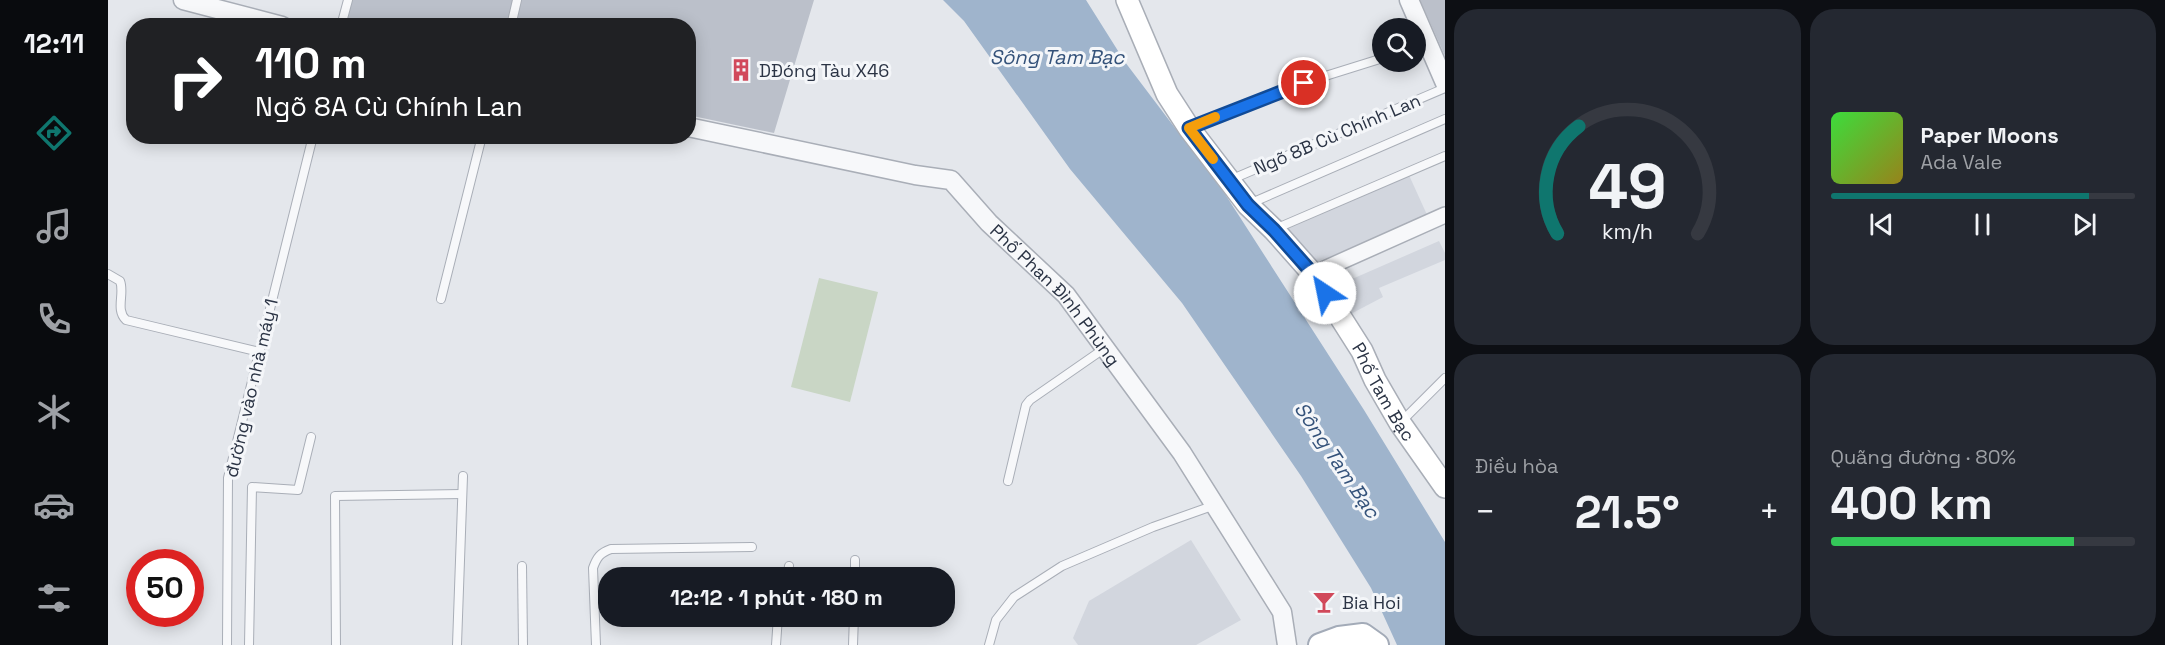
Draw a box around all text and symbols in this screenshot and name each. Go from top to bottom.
map controls [1372,18,1426,72]
button: search [1372,18,1426,72]
text: 12:11 [24,26,84,61]
text: 110 m [255,37,367,90]
icon: right [156,42,234,120]
water label: Sông Tam Bạc [990,44,1125,70]
building icon: DĐóng Tàu X46 [728,57,754,83]
pin [1278,57,1329,108]
place label: DĐóng Tàu X46 [759,59,889,82]
icon: arrive [1287,66,1320,99]
street label: Ngõ 8B Cù Chính Lan [1250,88,1424,180]
text: Ngõ 8A Cù Chính Lan [255,89,522,124]
icon: directions [33,112,75,154]
text: Paper Moons [1921,121,2059,149]
text: 49 [1588,147,1666,226]
text: Ada Vale [1921,149,2002,175]
icon: music [33,205,75,247]
icon: previous [1865,208,1898,241]
icon: pause [1966,208,1999,241]
icon: next [2068,208,2101,241]
text: km/h [1602,218,1653,245]
street label: Phố Phan Đình Phùng [986,219,1125,370]
position arrow [1293,261,1357,325]
street label: đường vào nhà máy 1 [219,296,283,480]
icon: phone [33,298,75,340]
street label: Phố Tam Bạc [1348,338,1421,445]
icon: climate [33,391,75,433]
water label: Sông Tam Bạc [1289,397,1386,524]
text: Quãng đường · 80% [1831,444,2016,470]
text: Điều hòa [1475,453,1559,479]
text: 400 km [1831,475,1993,532]
icon: car [33,484,75,526]
text: 21.5° [1575,484,1680,541]
text: − [1475,491,1495,533]
text: + [1759,491,1780,533]
speed limit sign: 50 [126,549,204,627]
icon: filters [33,577,75,619]
text: 12:12 · 1 phút · 180 m [670,583,883,611]
bar icon: Bia Hoi [1311,589,1337,615]
place label: Bia Hoi [1342,591,1401,614]

